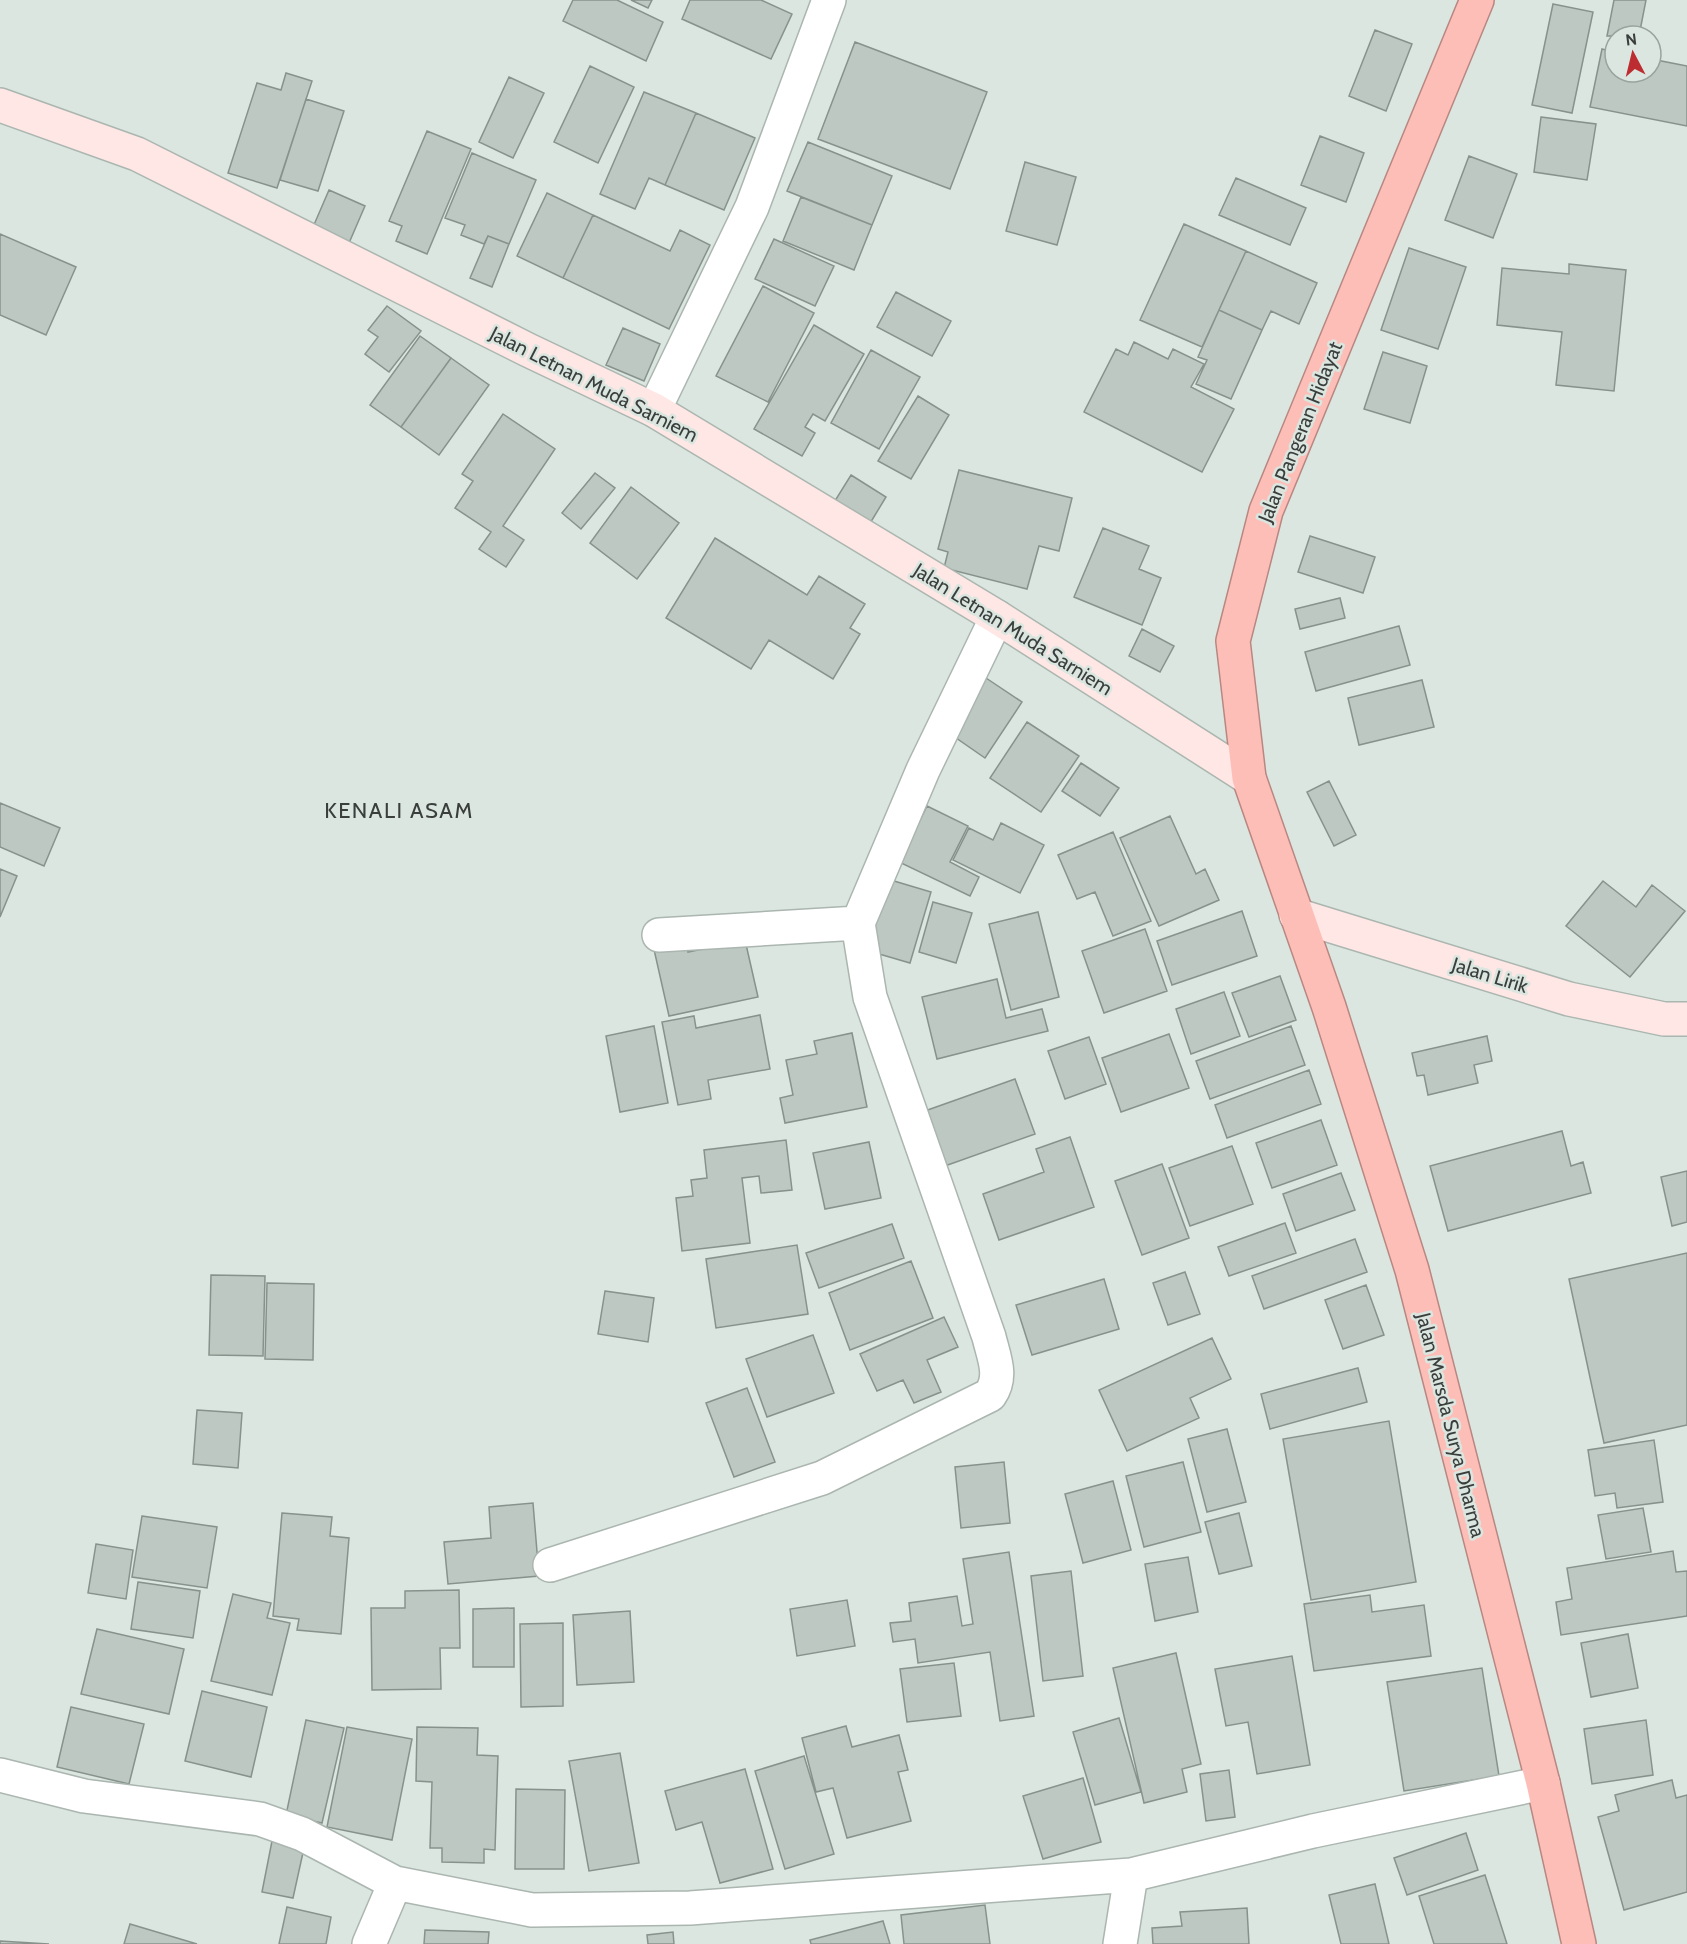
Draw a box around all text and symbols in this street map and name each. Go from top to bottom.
north arrow [1603,24,1663,84]
text: N [1624,29,1638,50]
street label: Jalan Letnan Muda Sarniem [485,321,702,447]
street label: Jalan Pangeran Hidayat [1252,338,1347,527]
street label: Jalan Letnan Muda Sarniem [908,557,1117,700]
district label: KENALI ASAM [324,797,474,824]
street label: Jalan Lirik [1448,952,1531,998]
street label: Jalan Marsda Surya Dharma [1411,1309,1491,1540]

